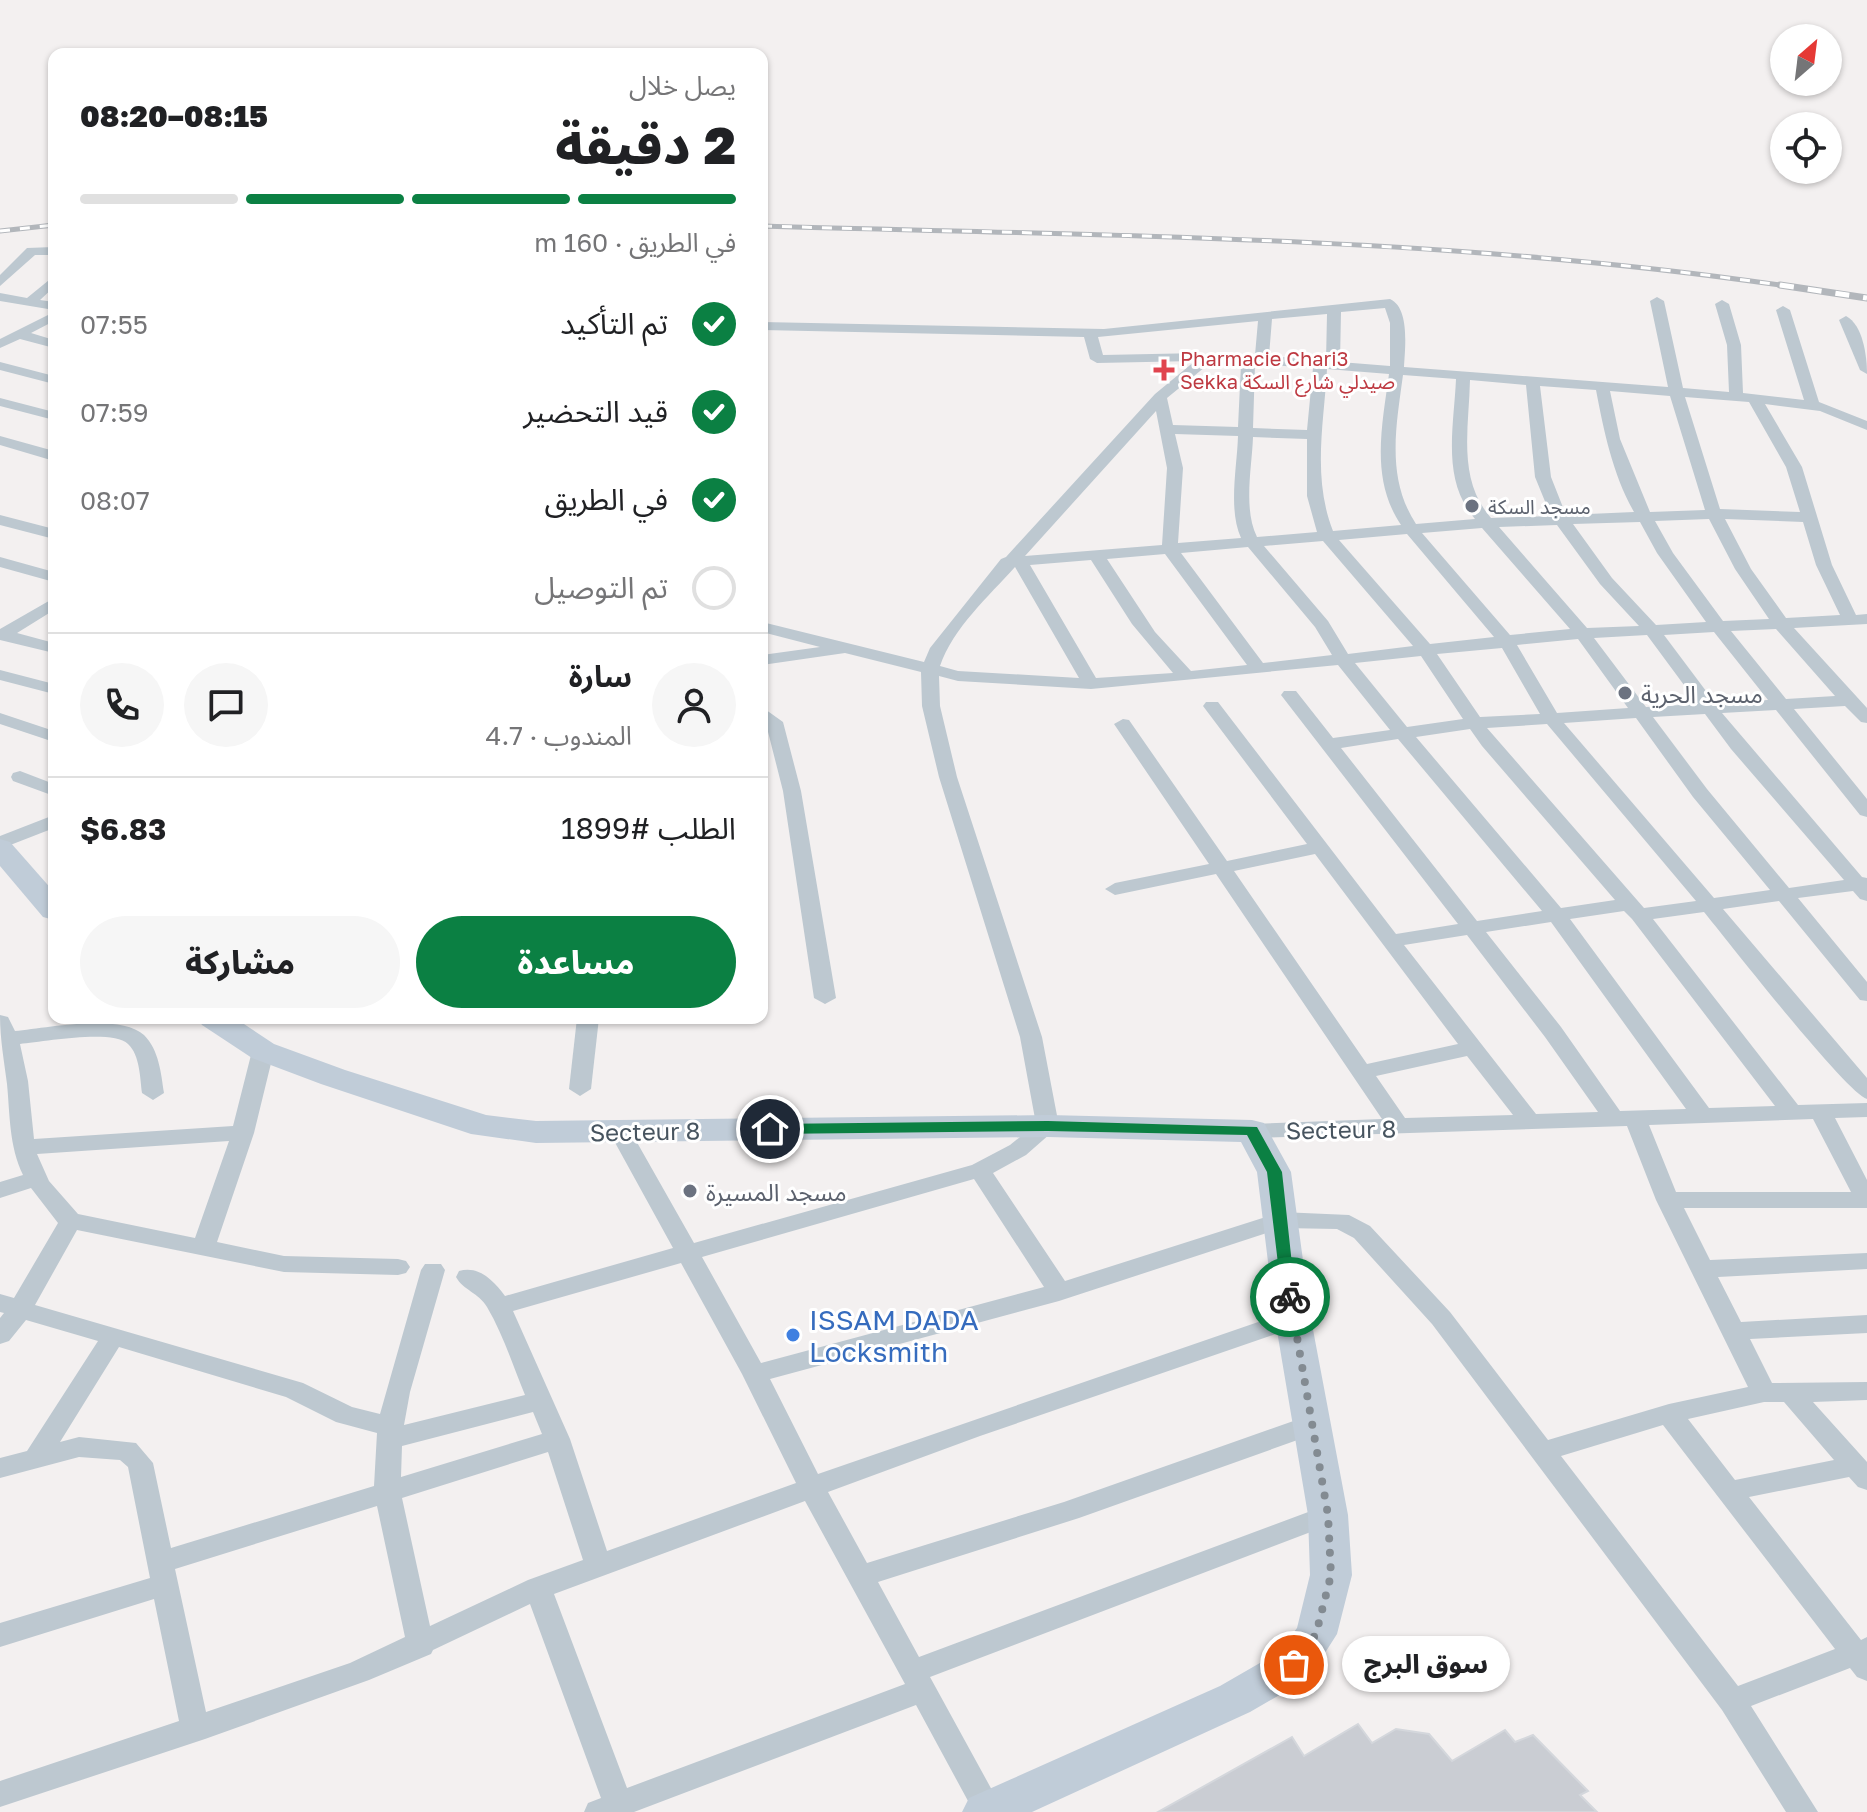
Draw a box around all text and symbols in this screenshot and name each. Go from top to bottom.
north arrow [1770,24,1842,96]
map controls [1770,24,1842,184]
text: يصل خلال [629,70,736,101]
text: 08:15–08:20 [80,98,268,134]
button: locate [1770,112,1842,184]
text: 2 دقيقة [555,113,736,175]
text: في الطريق · 160 m [534,227,736,258]
icon: check [692,302,736,346]
text: تم التأكيد [560,305,668,341]
text: 07:55 [80,309,148,340]
place label: Pharmacie Chari3 Sekka صيدلي شارع السكة [1180,346,1395,398]
marker: Pharmacie Chari3 Sekka صيدلي شارع السكة [1155,361,1173,379]
icon: check [692,390,736,434]
text: قيد التحضير [523,393,668,429]
text: 07:59 [80,397,149,428]
icon: check [692,478,736,522]
text: في الطريق [545,481,668,517]
text: 08:07 [80,485,150,516]
place label: مسجد السكة [1488,494,1591,518]
marker: مسجد السكة [1463,497,1481,515]
text: تم التوصيل [534,569,668,605]
text: سارة [569,658,632,694]
button: phone [80,663,164,747]
button: chat [184,663,268,747]
button: person [652,663,736,747]
place label: مسجد الحرية [1641,679,1763,709]
marker: مسجد الحرية [1616,684,1634,702]
text: المندوب · 4.7 [486,720,632,751]
text: الطلب #1899 [561,810,736,846]
text: $6.83 [80,811,166,847]
button: مشاركة [80,916,400,1008]
button: مساعدة [416,916,736,1008]
pin [736,1095,804,1163]
icon: home [748,1107,792,1151]
street label: Secteur 8 [1286,1114,1396,1144]
street label: Secteur 8 [590,1116,700,1146]
place label: مسجد المسيرة [706,1177,847,1207]
marker: مسجد المسيرة [681,1182,699,1200]
courier [1250,1257,1330,1337]
icon: bike [1268,1275,1312,1319]
place label: ISSAM DADA Locksmith [809,1303,979,1368]
marker: ISSAM DADA Locksmith [784,1326,802,1344]
pin [1260,1631,1328,1699]
callout: سوق البرج [1342,1637,1510,1693]
icon: bag [1272,1643,1316,1687]
text: سوق البرج [1364,1648,1488,1679]

